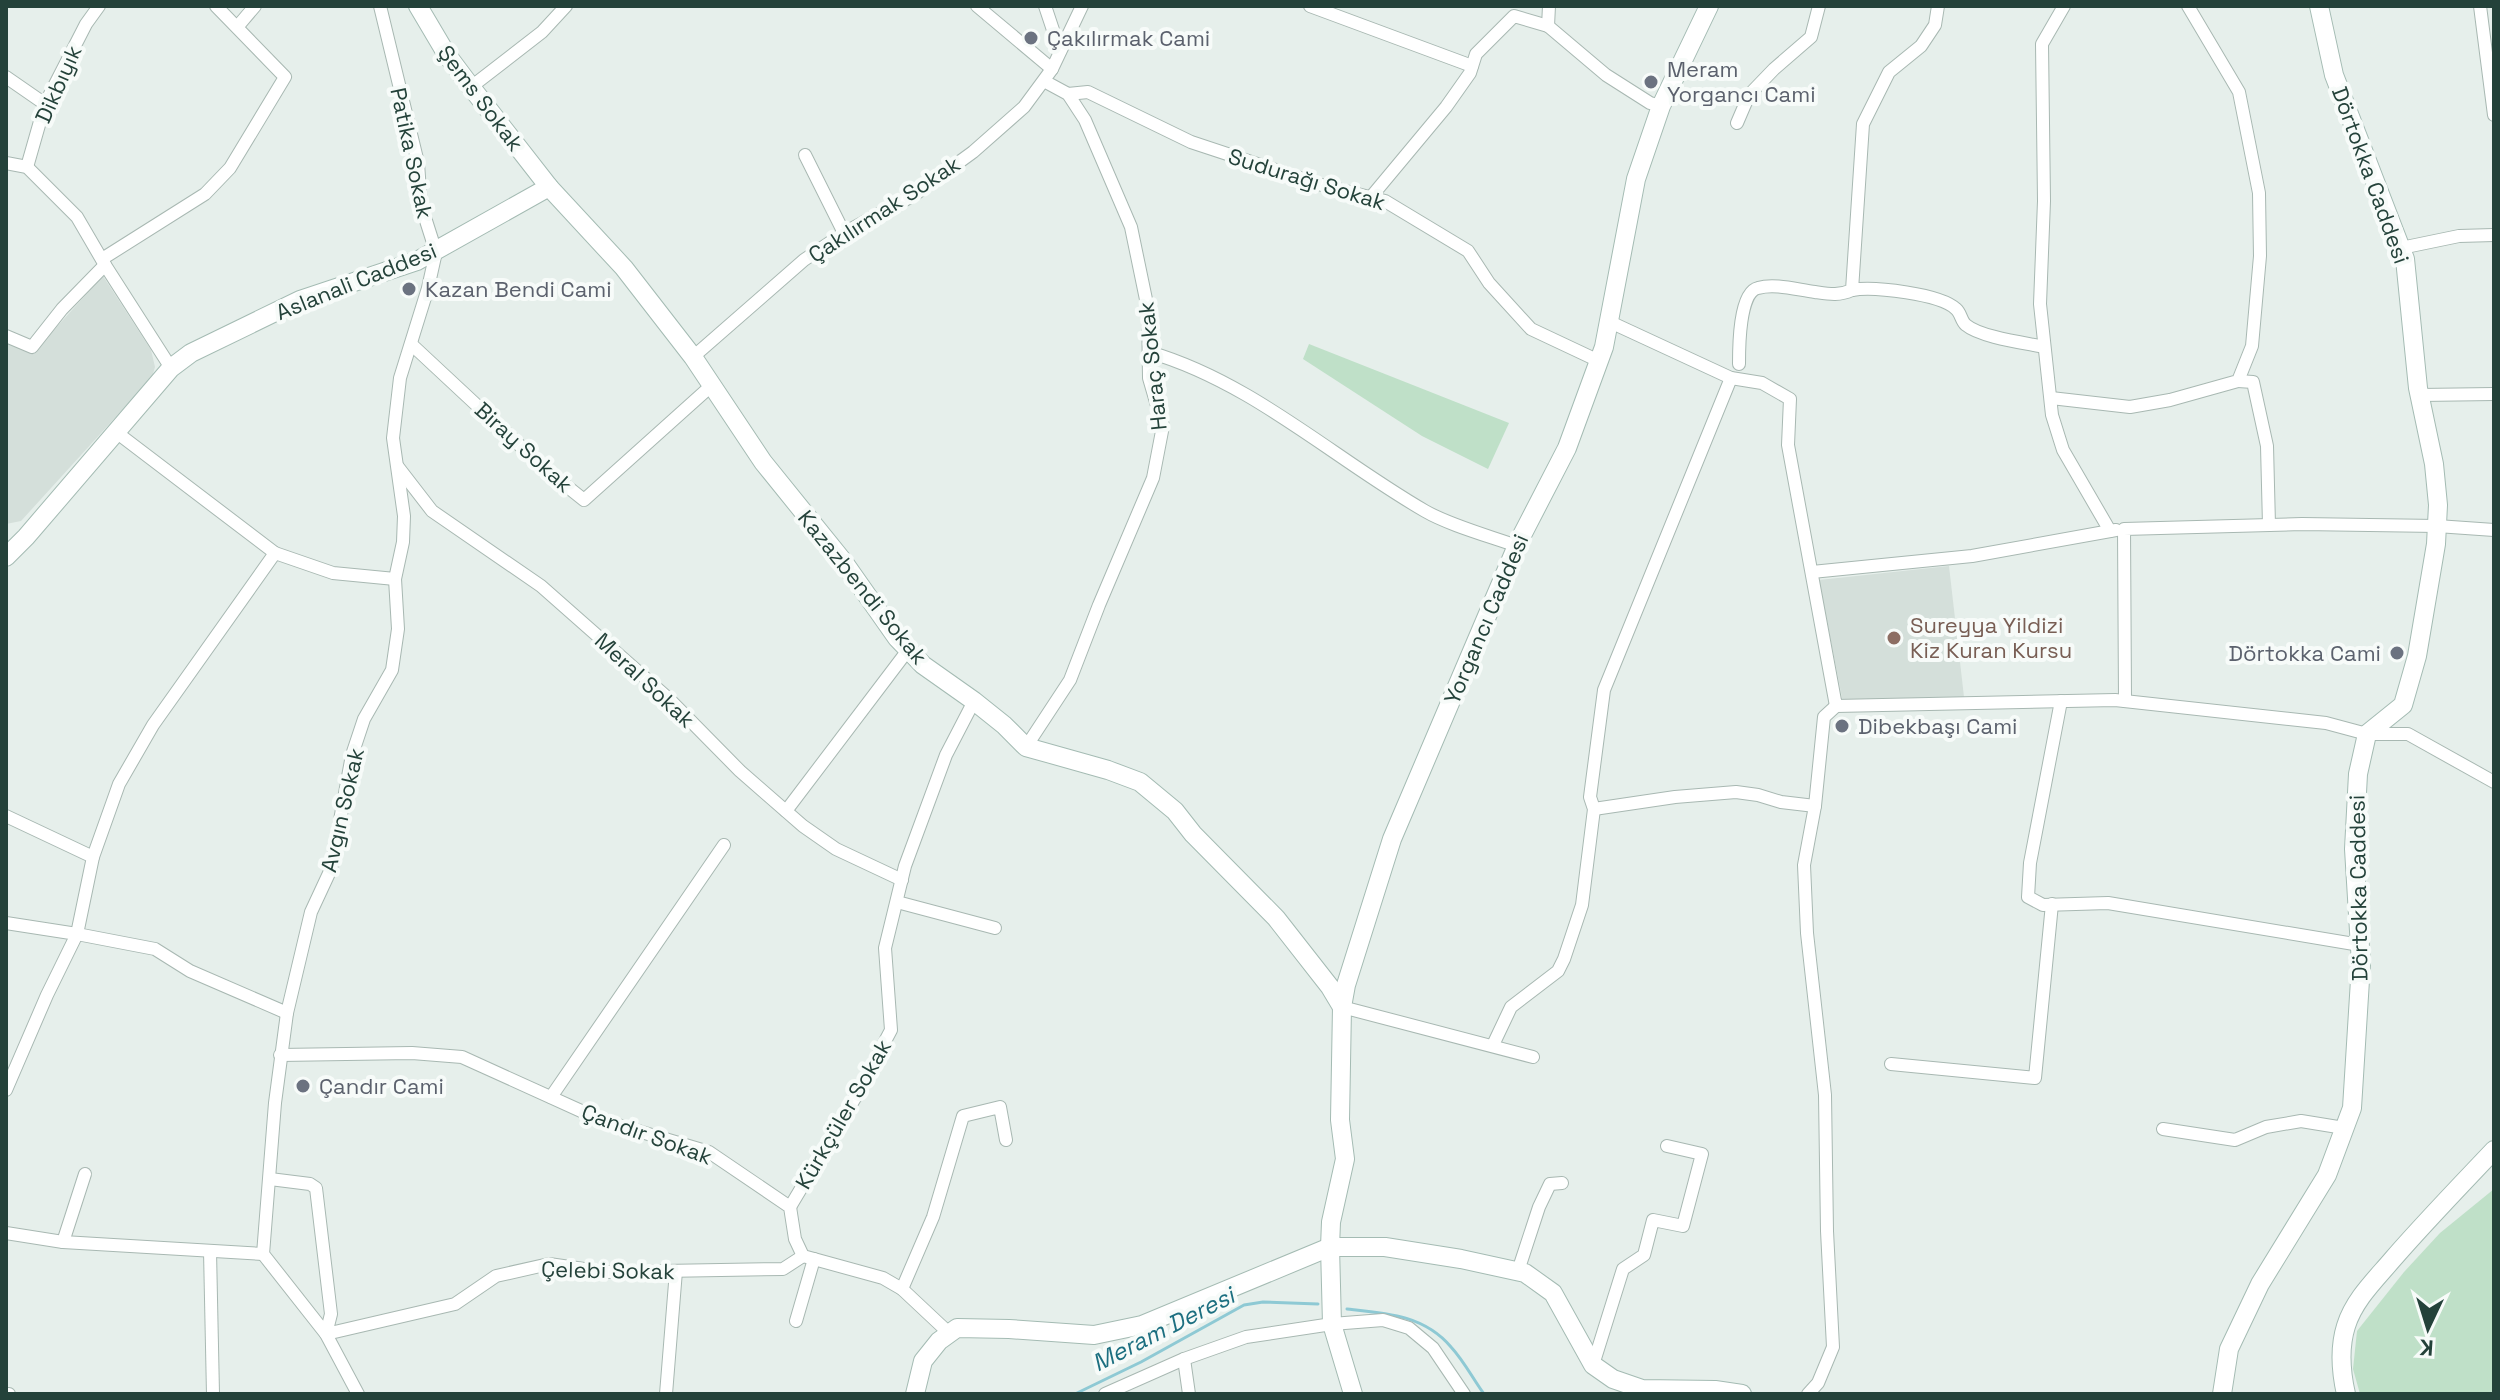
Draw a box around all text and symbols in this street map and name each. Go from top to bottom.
place label: Çakılırmak Cami [1047,24,1210,52]
marker: Çakılırmak Cami [1022,29,1040,47]
street label: Şems Sokak [432,39,530,157]
street label: Dikbıyık [29,41,88,127]
place label: Meram Yorgancı Cami [1667,55,1816,108]
marker: Meram Yorgancı Cami [1642,73,1660,91]
street label: Dörtokka Caddesi [2326,83,2416,267]
street label: Patika Sokak [384,85,440,221]
street label: Sudurağı Sokak [1225,142,1389,216]
street label: Çakılırmak Sokak [803,149,965,268]
street label: Aslanali Caddesi [272,236,440,326]
place label: Kazan Bendi Cami [425,275,612,303]
marker: Kazan Bendi Cami [400,280,418,298]
street label: Haraç Sokak [1131,300,1173,432]
street label: Biray Sokak [469,396,579,498]
street label: Kazazbendi Sokak [792,504,934,670]
street label: Yorgancı Caddesi [1437,530,1535,708]
place label: Sureyya Yildizi Kiz Kuran Kursu [1910,611,2072,664]
street label: Meral Sokak [589,627,701,734]
marker: Sureyya Yildizi Kiz Kuran Kursu [1885,629,1903,647]
place label: Dörtokka Cami [2228,639,2381,667]
marker: Dörtokka Cami [2388,644,2406,662]
place label: Dibekbaşı Cami [1858,712,2017,740]
marker: Dibekbaşı Cami [1833,717,1851,735]
street label: Avgın Sokak [314,745,370,875]
street label: Dörtokka Caddesi [2342,795,2374,981]
street label: Kürkçüler Sokak [789,1034,897,1194]
place label: Çandır Cami [319,1072,444,1100]
marker: Çandır Cami [294,1077,312,1095]
street label: Çandır Sokak [578,1097,716,1171]
street label: Çelebi Sokak [541,1255,675,1285]
water label: Meram Deresi [1087,1278,1242,1378]
north arrow [2388,1288,2468,1368]
text: K [2419,1333,2434,1362]

